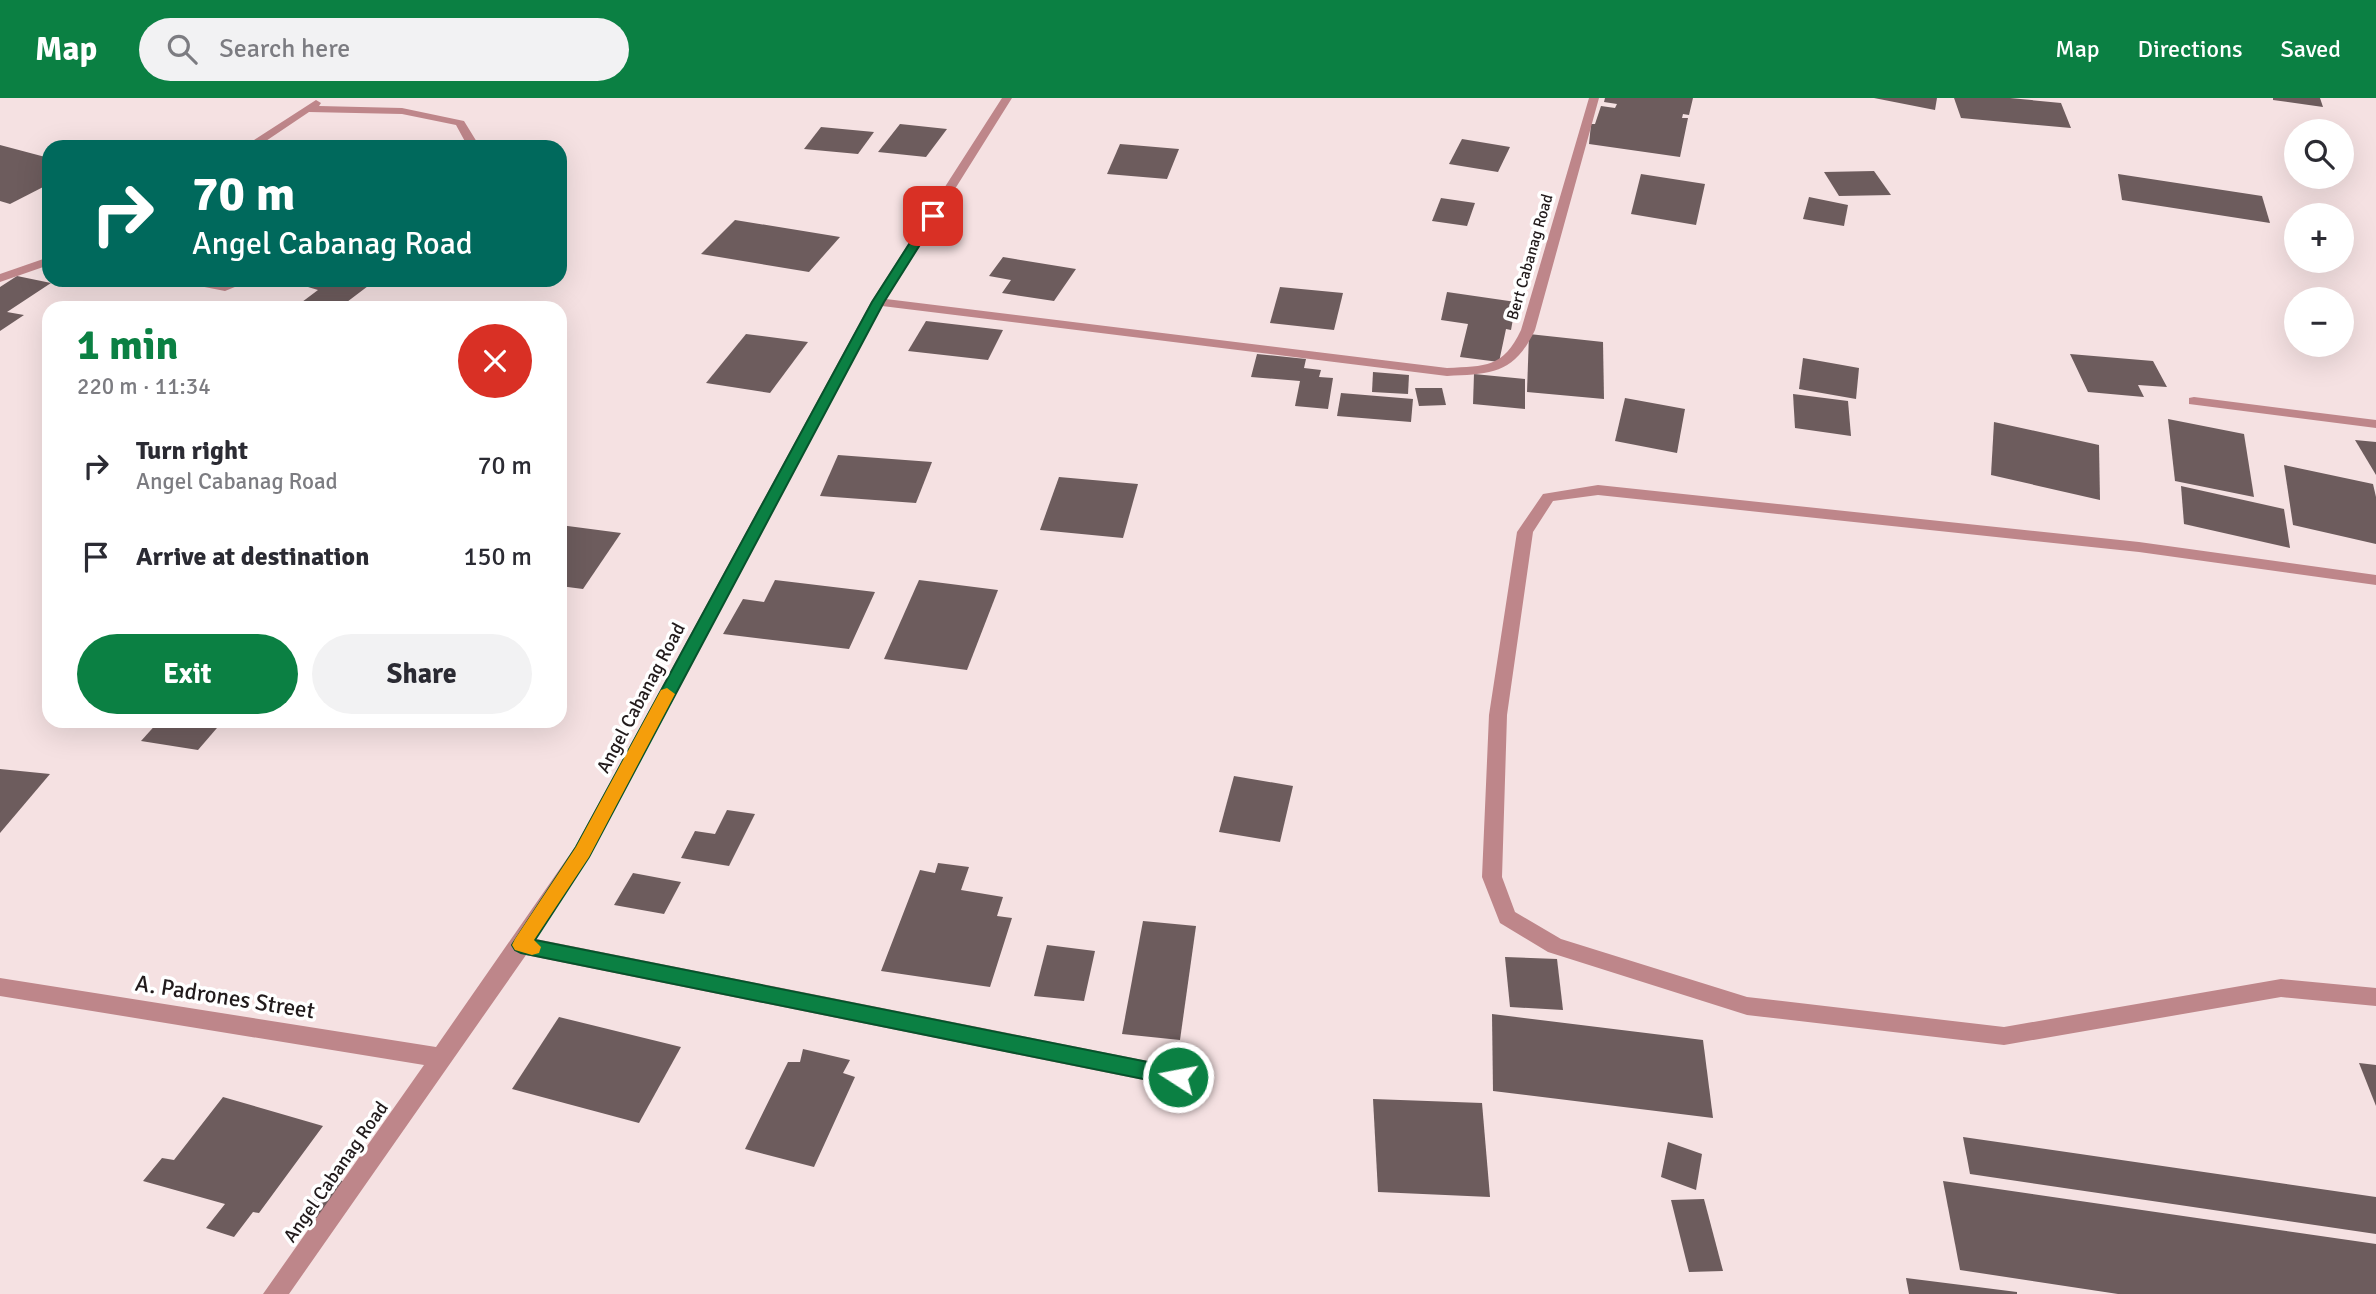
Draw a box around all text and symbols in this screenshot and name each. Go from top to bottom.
search box [139,18,629,81]
text: Map [35,29,97,70]
icon: search [163,30,201,68]
text: Search here [219,33,350,65]
text: Map [2055,34,2100,64]
text: Directions [2138,34,2243,64]
text: Saved [2281,34,2341,64]
map controls [2284,119,2354,357]
button: search [2284,119,2354,189]
text: 70 m [192,164,295,224]
icon: right [77,168,168,259]
pin [903,186,963,246]
street label: Bert Cabanag Road [1502,192,1558,322]
icon: arrive [914,197,952,235]
button: + [2284,203,2354,273]
text: Angel Cabanag Road [192,224,473,263]
button: − [2284,287,2354,357]
text: 1 min [77,320,178,371]
button: close [458,324,532,398]
text: 220 m · 11:34 [77,372,211,401]
text: Turn right [136,435,248,467]
icon: right [77,447,115,485]
text: 70 m [477,450,532,482]
text: Angel Cabanag Road [136,467,338,496]
icon: arrive [77,538,115,576]
text: Arrive at destination [136,541,369,573]
text: 150 m [463,541,532,573]
street label: Angel Cabanag Road [591,619,691,777]
button: Exit [77,634,298,714]
button: Share [312,634,532,714]
street label: A. Padrones Street [133,968,317,1026]
position arrow [1141,1040,1215,1114]
street label: Angel Cabanag Road [278,1097,394,1247]

